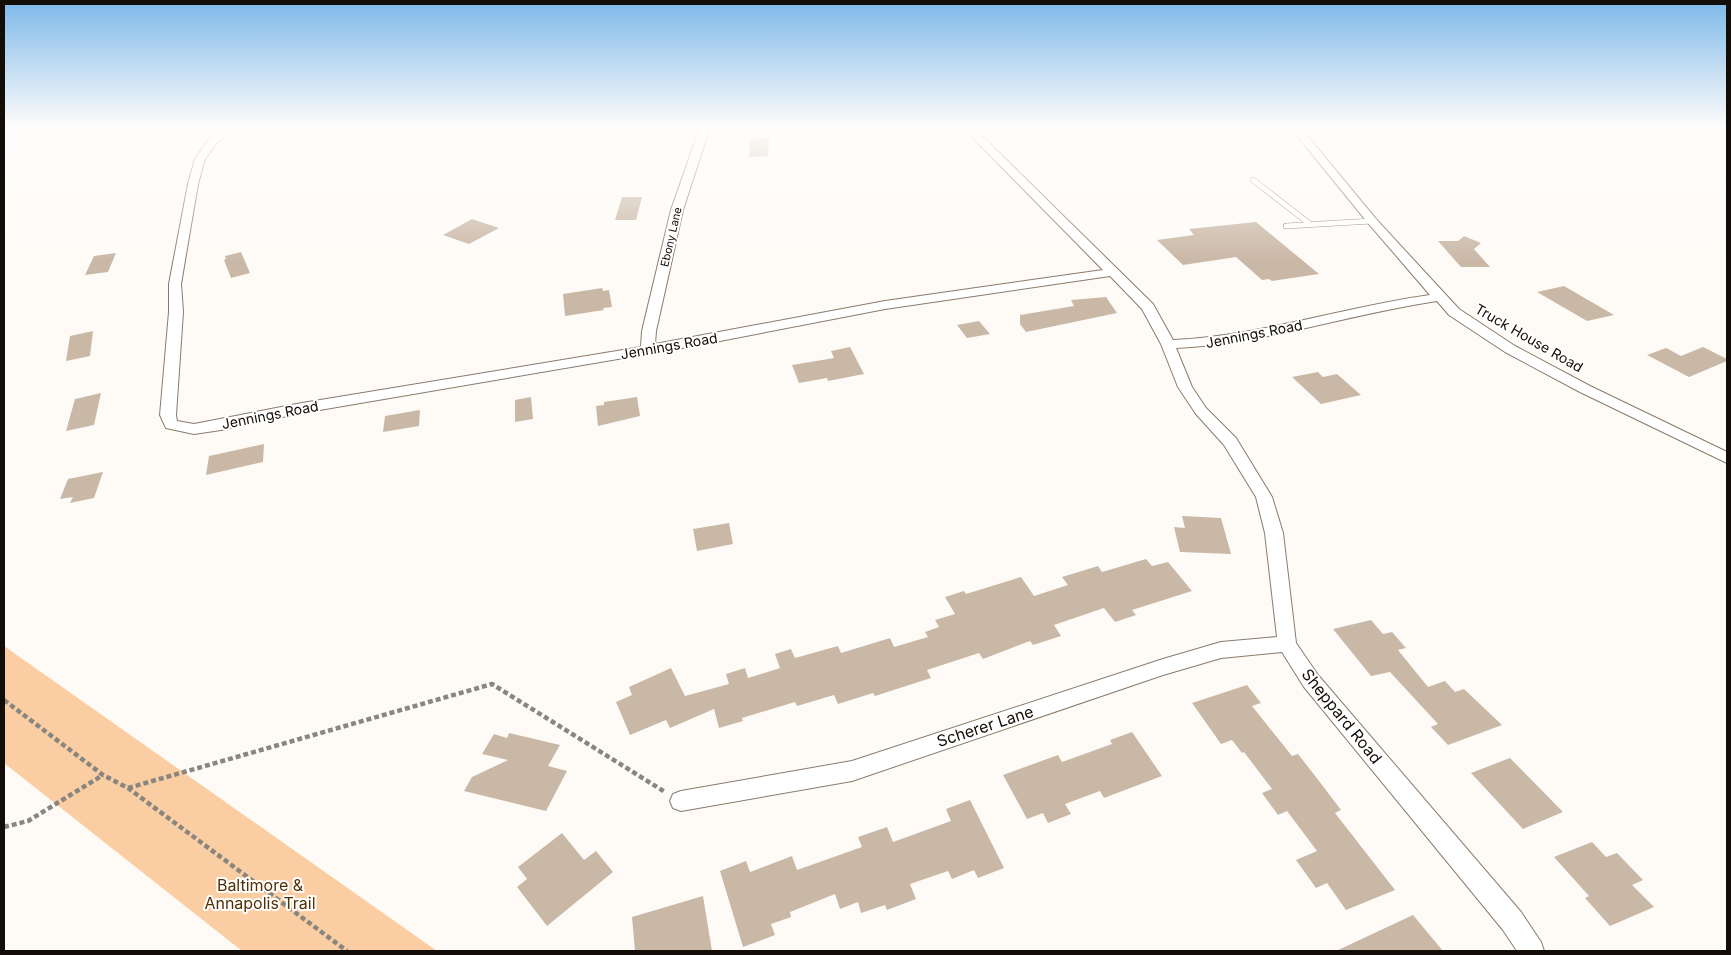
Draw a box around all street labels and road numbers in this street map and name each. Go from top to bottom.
street label: Ebony Lane [657,206,685,268]
street label: Truck House Road [1472,300,1586,375]
street label: Jennings Road [1204,316,1304,351]
street label: Jennings Road [619,329,719,362]
street label: Jennings Road [220,397,320,432]
street label: Sheppard Road [1298,664,1386,768]
street label: Scherer Lane [934,701,1036,751]

